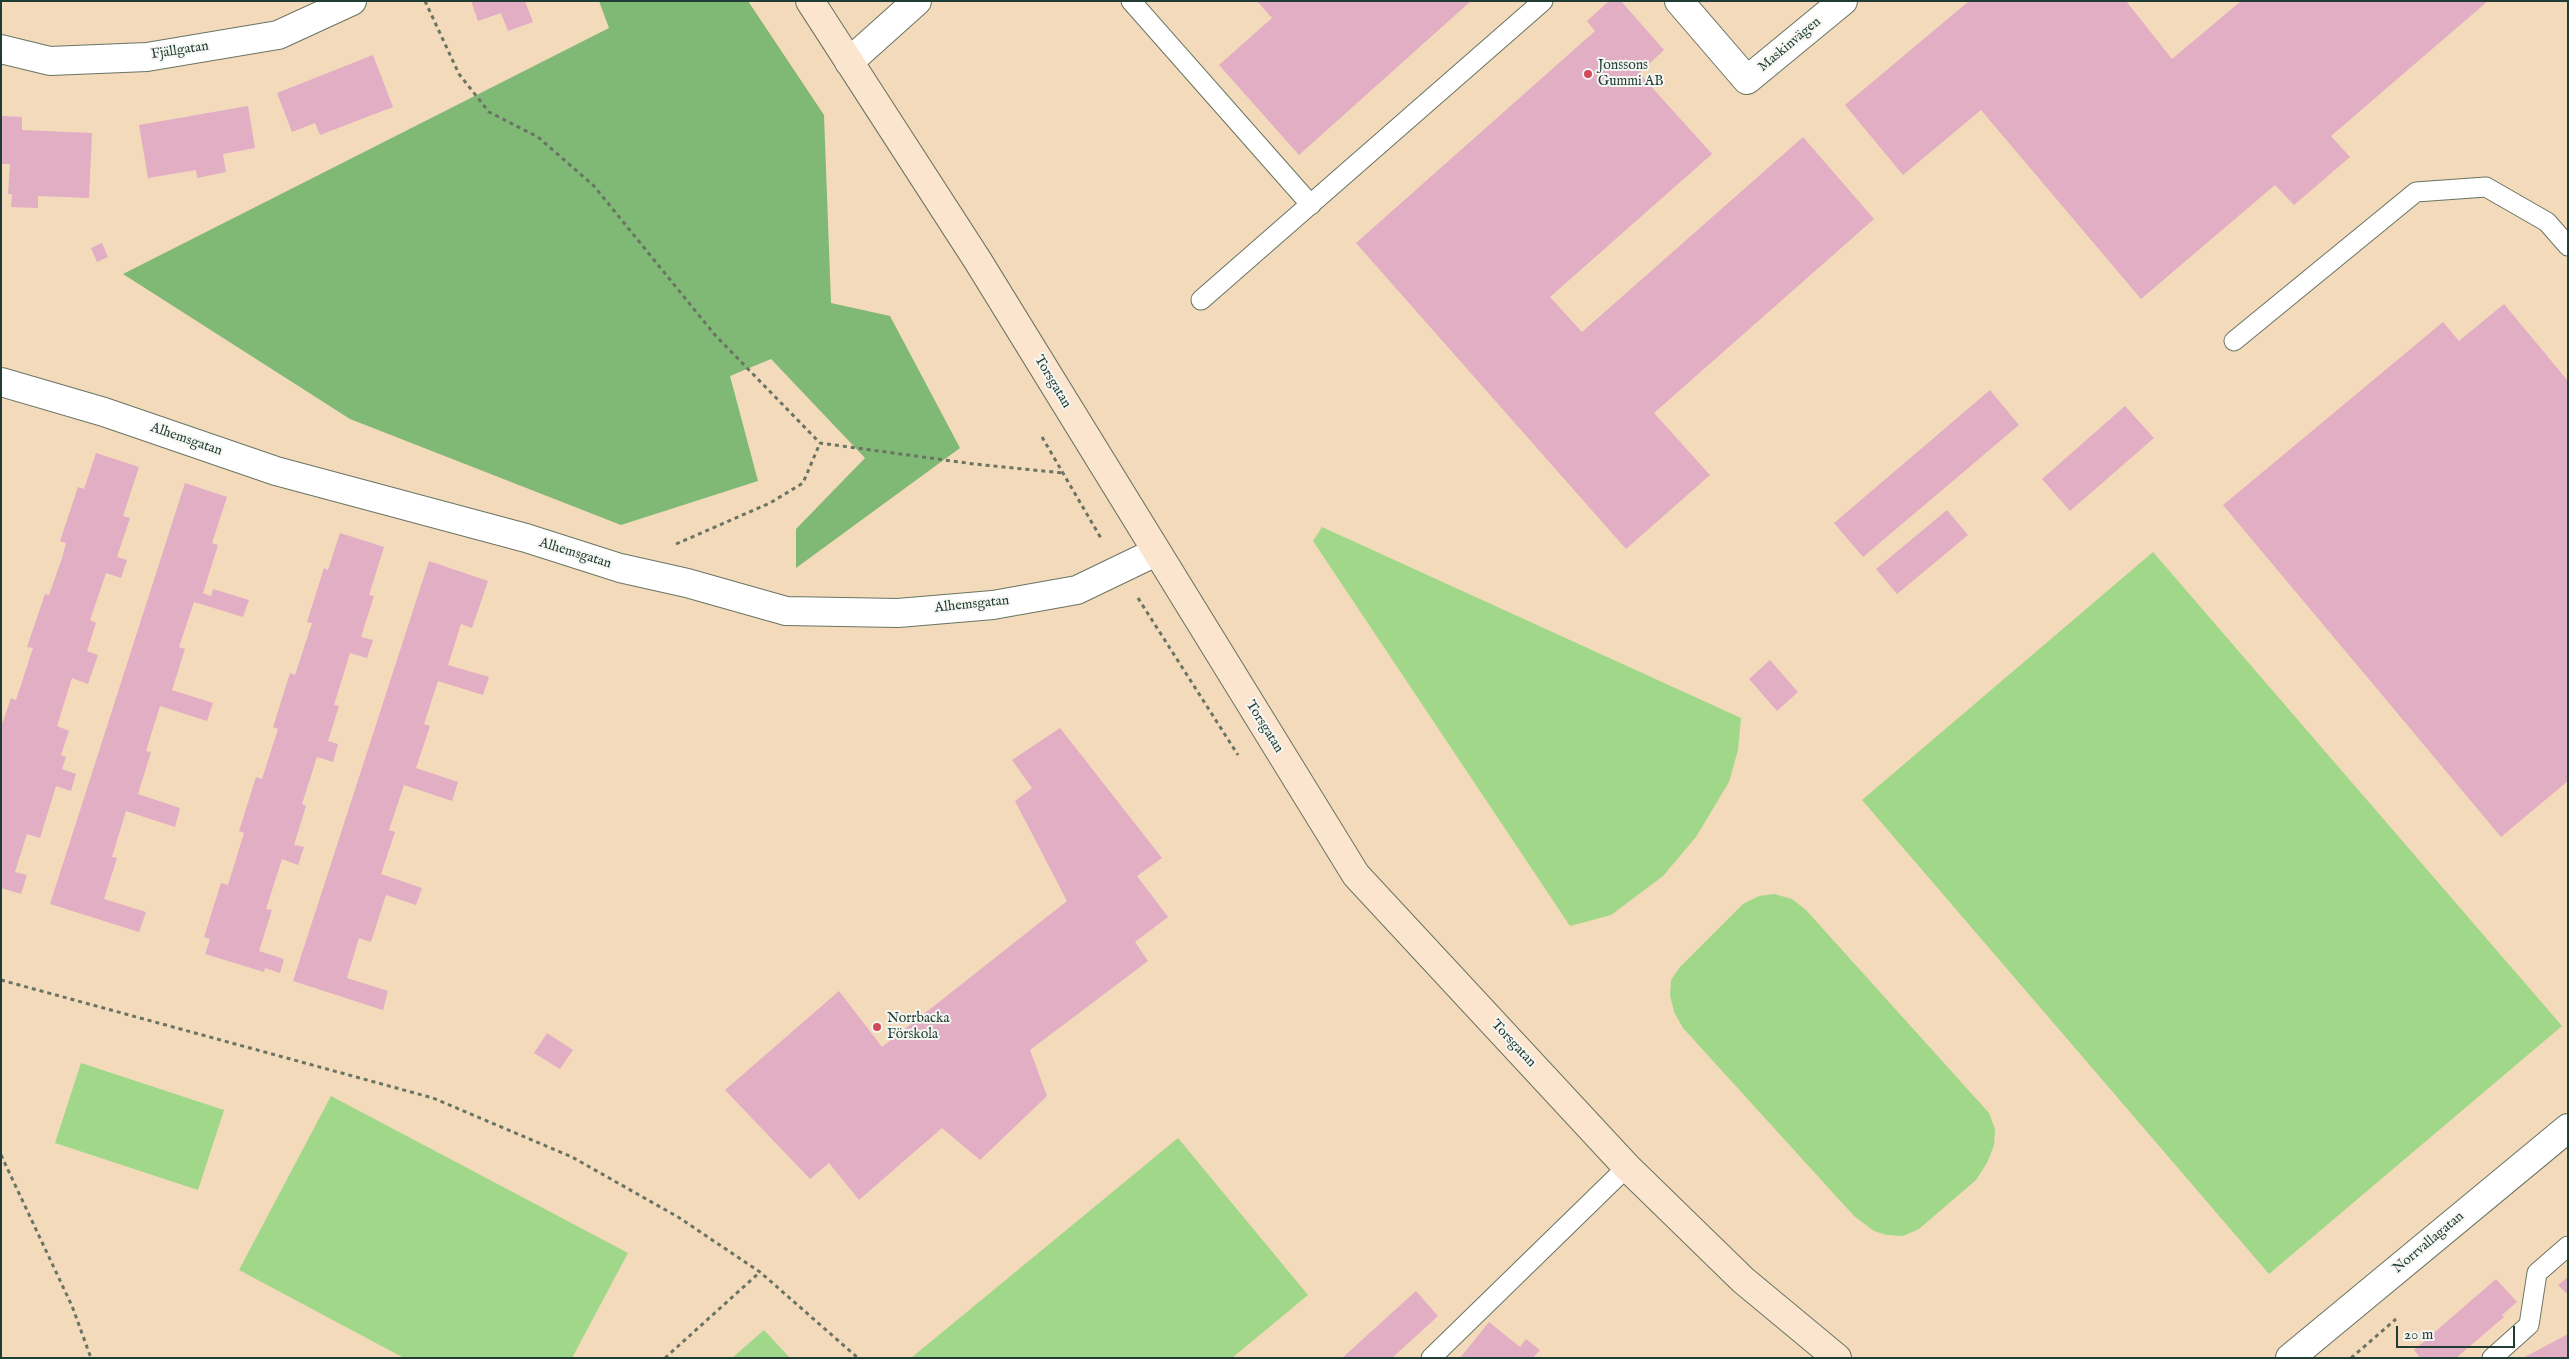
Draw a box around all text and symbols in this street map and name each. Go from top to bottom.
street label: Maskinvägen [1755,14,1825,76]
street label: Fjällgatan [150,38,210,64]
place label: Jonssons Gummi AB [1598,58,1664,90]
marker: Jonssons Gummi AB [1582,68,1594,80]
street label: Torsgatan [1030,353,1074,411]
street label: Alhemsgatan [148,420,224,460]
street label: Alhemsgatan [537,535,613,573]
street label: Alhemsgatan [934,593,1010,617]
street label: Torsgatan [1241,698,1287,756]
place label: Norrbacka Förskola [887,1011,950,1044]
street label: Torsgatan [1487,1017,1539,1071]
marker: Norrbacka Förskola [871,1021,883,1033]
street label: Norrvallagatan [2390,1208,2468,1278]
scale bar [2399,1316,2518,1348]
text: 20 m [2404,1325,2433,1344]

